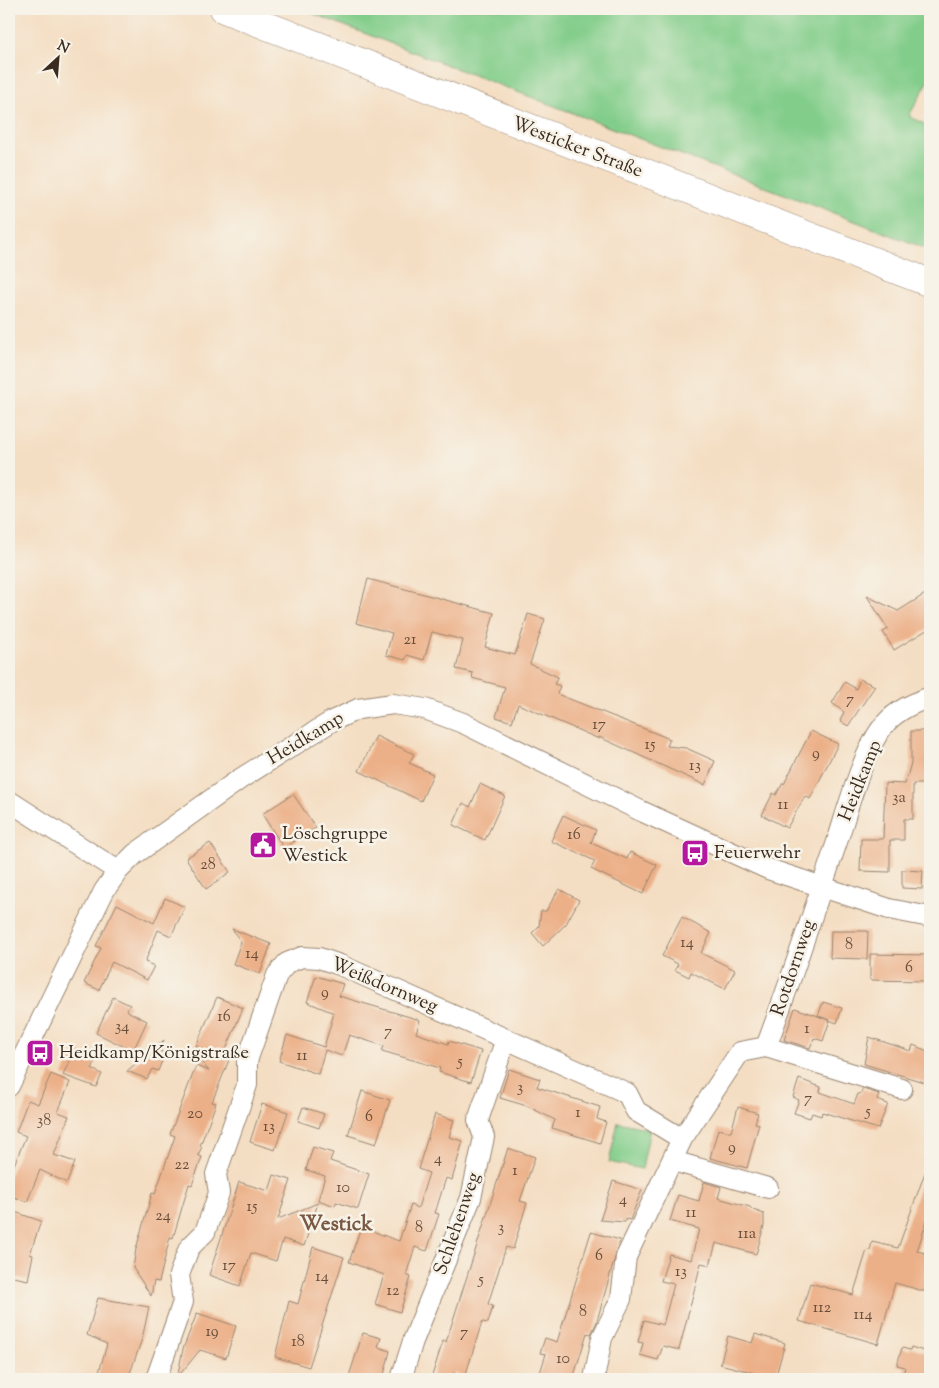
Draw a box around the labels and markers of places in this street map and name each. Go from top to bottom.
place label: Löschgruppe Westick [282,821,388,870]
public building icon: Löschgruppe Westick [248,830,278,860]
bus stop icon: Feuerwehr [680,838,710,868]
place label: Feuerwehr [714,840,801,867]
bus stop icon: Heidkamp/Königstraße [25,1038,55,1068]
place label: Heidkamp/Königstraße [59,1040,249,1067]

